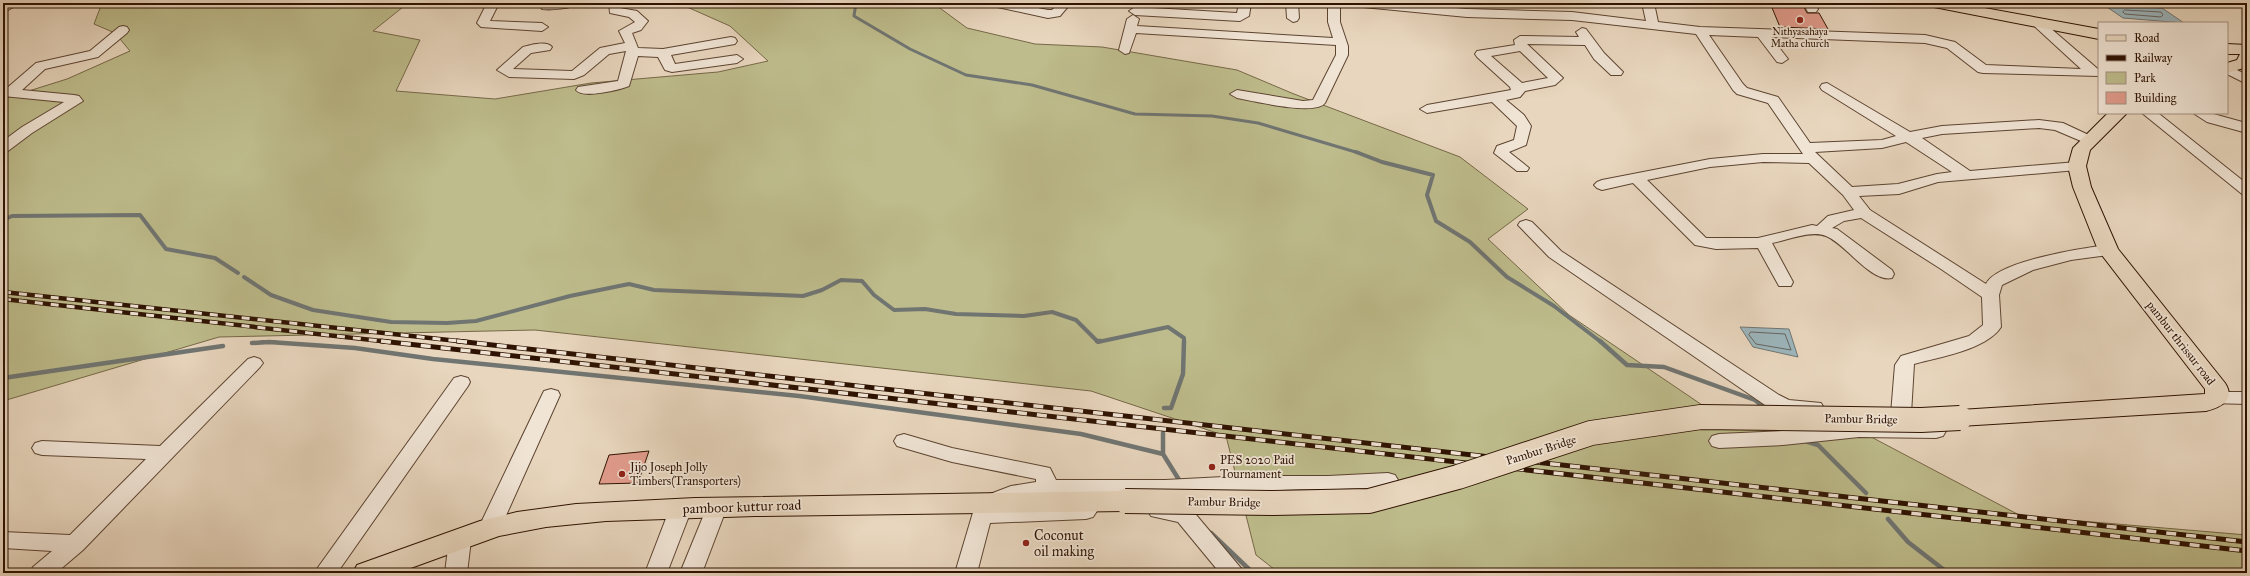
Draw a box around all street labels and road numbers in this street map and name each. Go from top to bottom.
street label: pambur thrissur road [2143,297,2218,388]
street label: Pambur Bridge [1824,411,1898,428]
street label: Pambur Bridge [1504,432,1578,469]
street label: Pambur Bridge [1187,494,1261,511]
street label: pamboor kuttur road [681,496,802,518]

